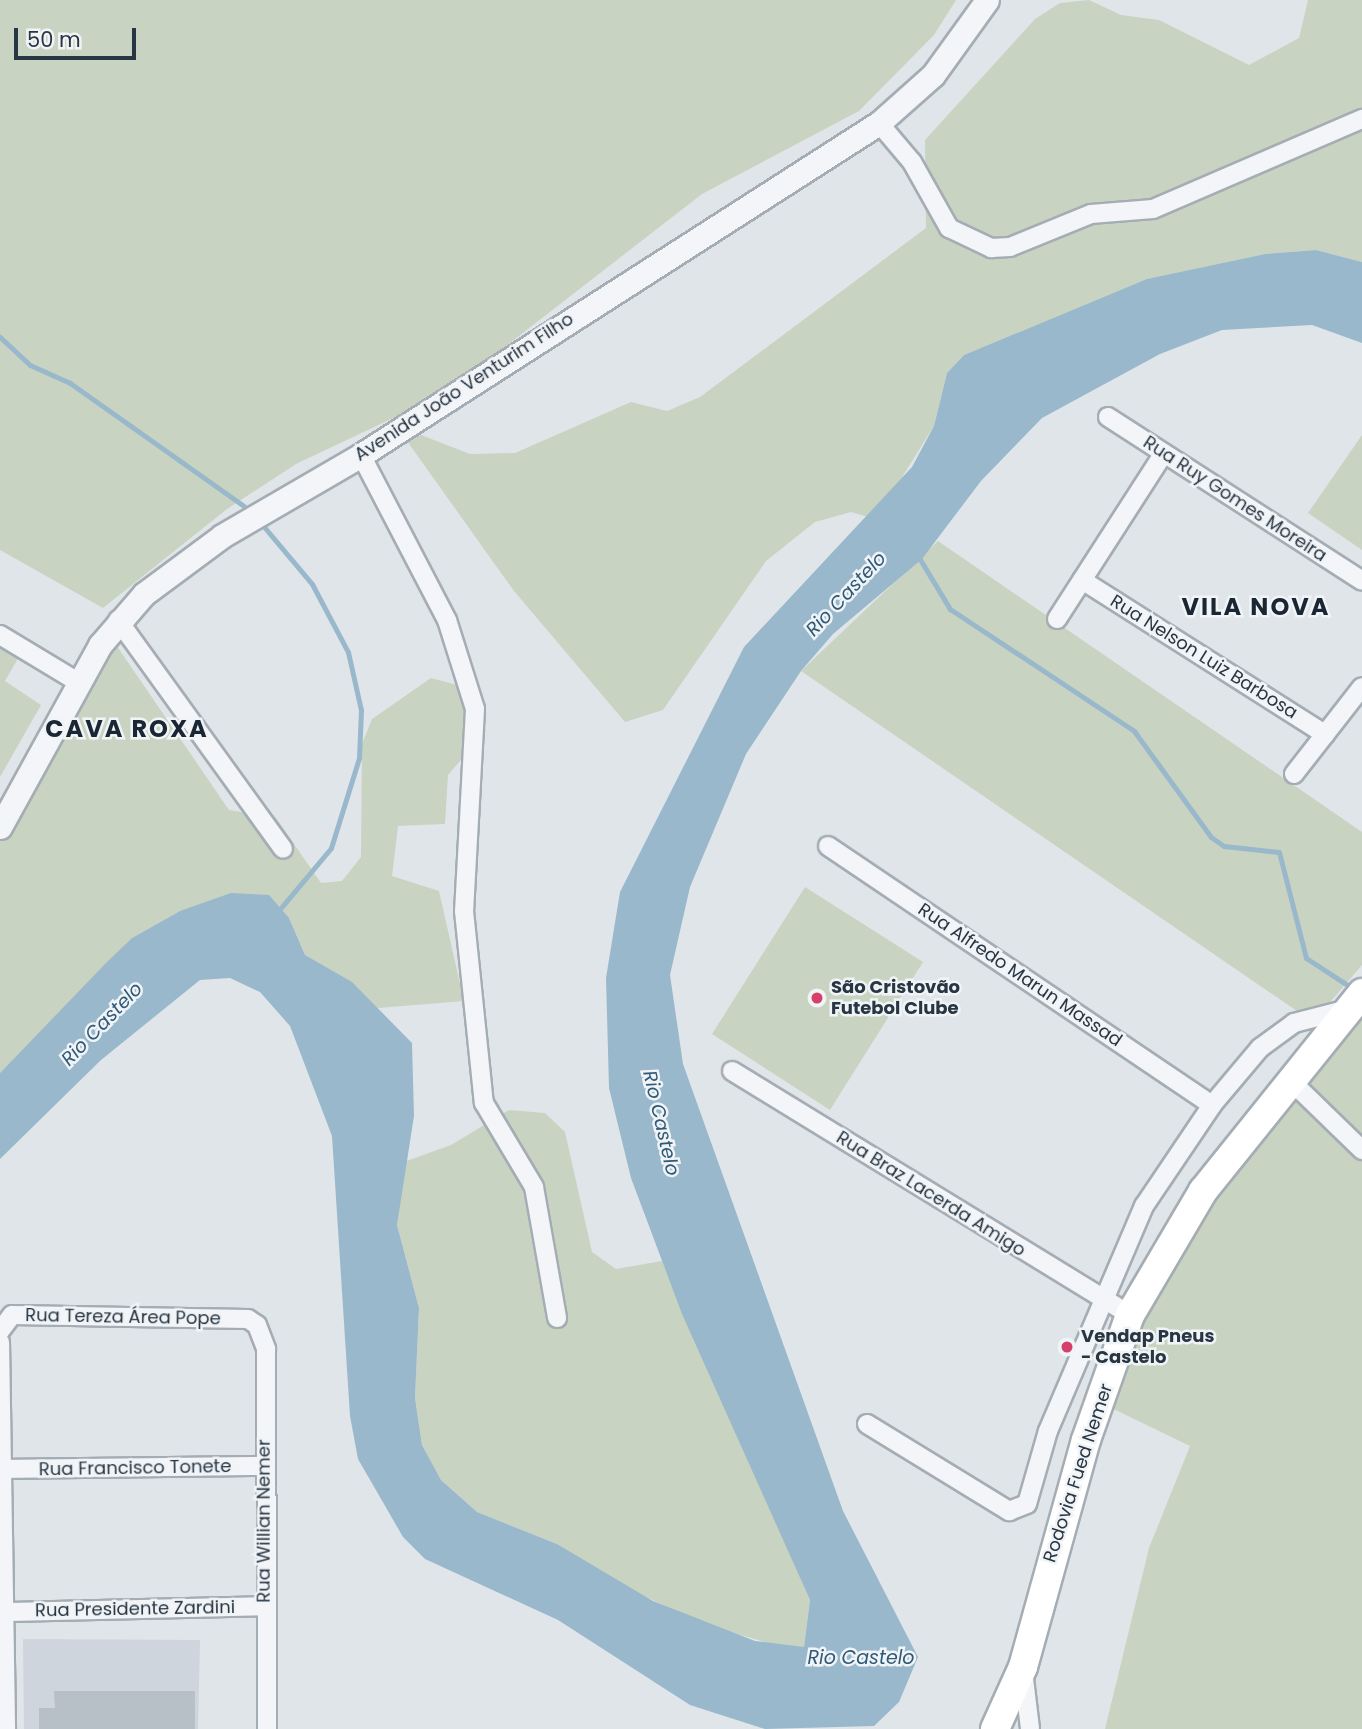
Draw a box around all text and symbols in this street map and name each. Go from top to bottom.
scale bar [18,14,140,58]
text: 50 m [27,25,81,54]
street label: Avenida João Venturim Filho [351,308,577,466]
street label: Rua Ruy Gomes Moreira [1139,432,1331,566]
water label: Rio Castelo [801,547,891,641]
street label: Rua Nelson Luiz Barbosa [1106,590,1302,724]
district label: VILA NOVA [1183,593,1329,621]
district label: CAVA ROXA [46,715,208,743]
street label: Rua Alfredo Marun Massad [914,899,1126,1051]
place label: São Cristovão Futebol Clube [831,977,960,1020]
water label: Rio Castelo [57,978,147,1070]
marker: São Cristovão Futebol Clube [809,990,825,1006]
water label: Rio Castelo [638,1068,684,1178]
street label: Rua Braz Lacerda Amigo [832,1127,1030,1261]
street label: Rua Tereza Área Pope [25,1304,221,1330]
place label: Vendap Pneus - Castelo [1081,1326,1214,1368]
marker: Vendap Pneus - Castelo [1059,1339,1075,1355]
street label: Rodovia Fued Nemer [1039,1381,1117,1565]
street label: Rua Willian Nemer [253,1439,275,1603]
street label: Rua Francisco Tonete [39,1456,231,1480]
street label: Rua Presidente Zardini [35,1596,235,1622]
water label: Rio Castelo [807,1647,915,1669]

